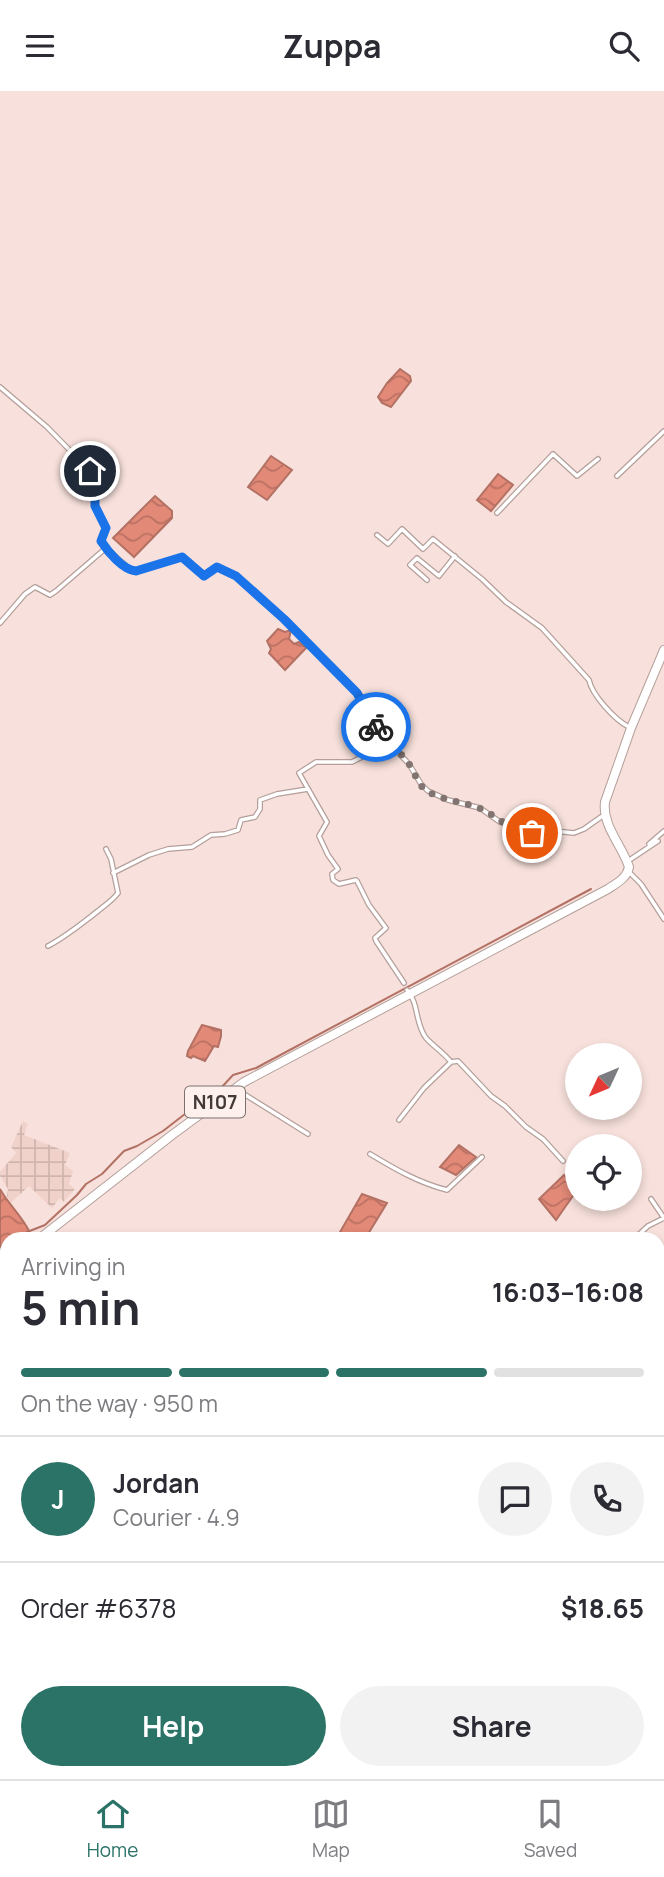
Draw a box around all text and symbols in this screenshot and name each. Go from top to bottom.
text: Zuppa [282,24,382,68]
icon: menu [21,27,59,65]
icon: search [605,27,643,65]
pin [60,441,120,501]
icon: home [71,452,109,490]
courier [341,692,411,762]
icon: bike [357,708,395,746]
pin [502,803,562,863]
icon: bag [513,814,551,852]
north arrow [565,1043,642,1120]
map controls [565,1043,642,1211]
road number: N107 [185,1086,245,1117]
button: locate [565,1134,642,1211]
text: Arriving in [21,1250,126,1282]
text: 16:03–16:08 [492,1274,644,1310]
text: 5 min [21,1276,140,1339]
text: On the way · 950 m [21,1387,218,1419]
button: chat [478,1462,552,1536]
button: phone [570,1462,644,1536]
text: Jordan [113,1465,199,1501]
text: J [51,1481,65,1517]
text: Courier · 4.9 [113,1501,240,1533]
text: Order #6378 [21,1590,177,1626]
text: $18.65 [561,1590,644,1626]
button: Help [21,1686,326,1766]
button: Share [340,1686,644,1766]
tab: Home [87,1795,138,1863]
tab: Map [312,1795,350,1863]
tab: Saved [524,1795,577,1863]

